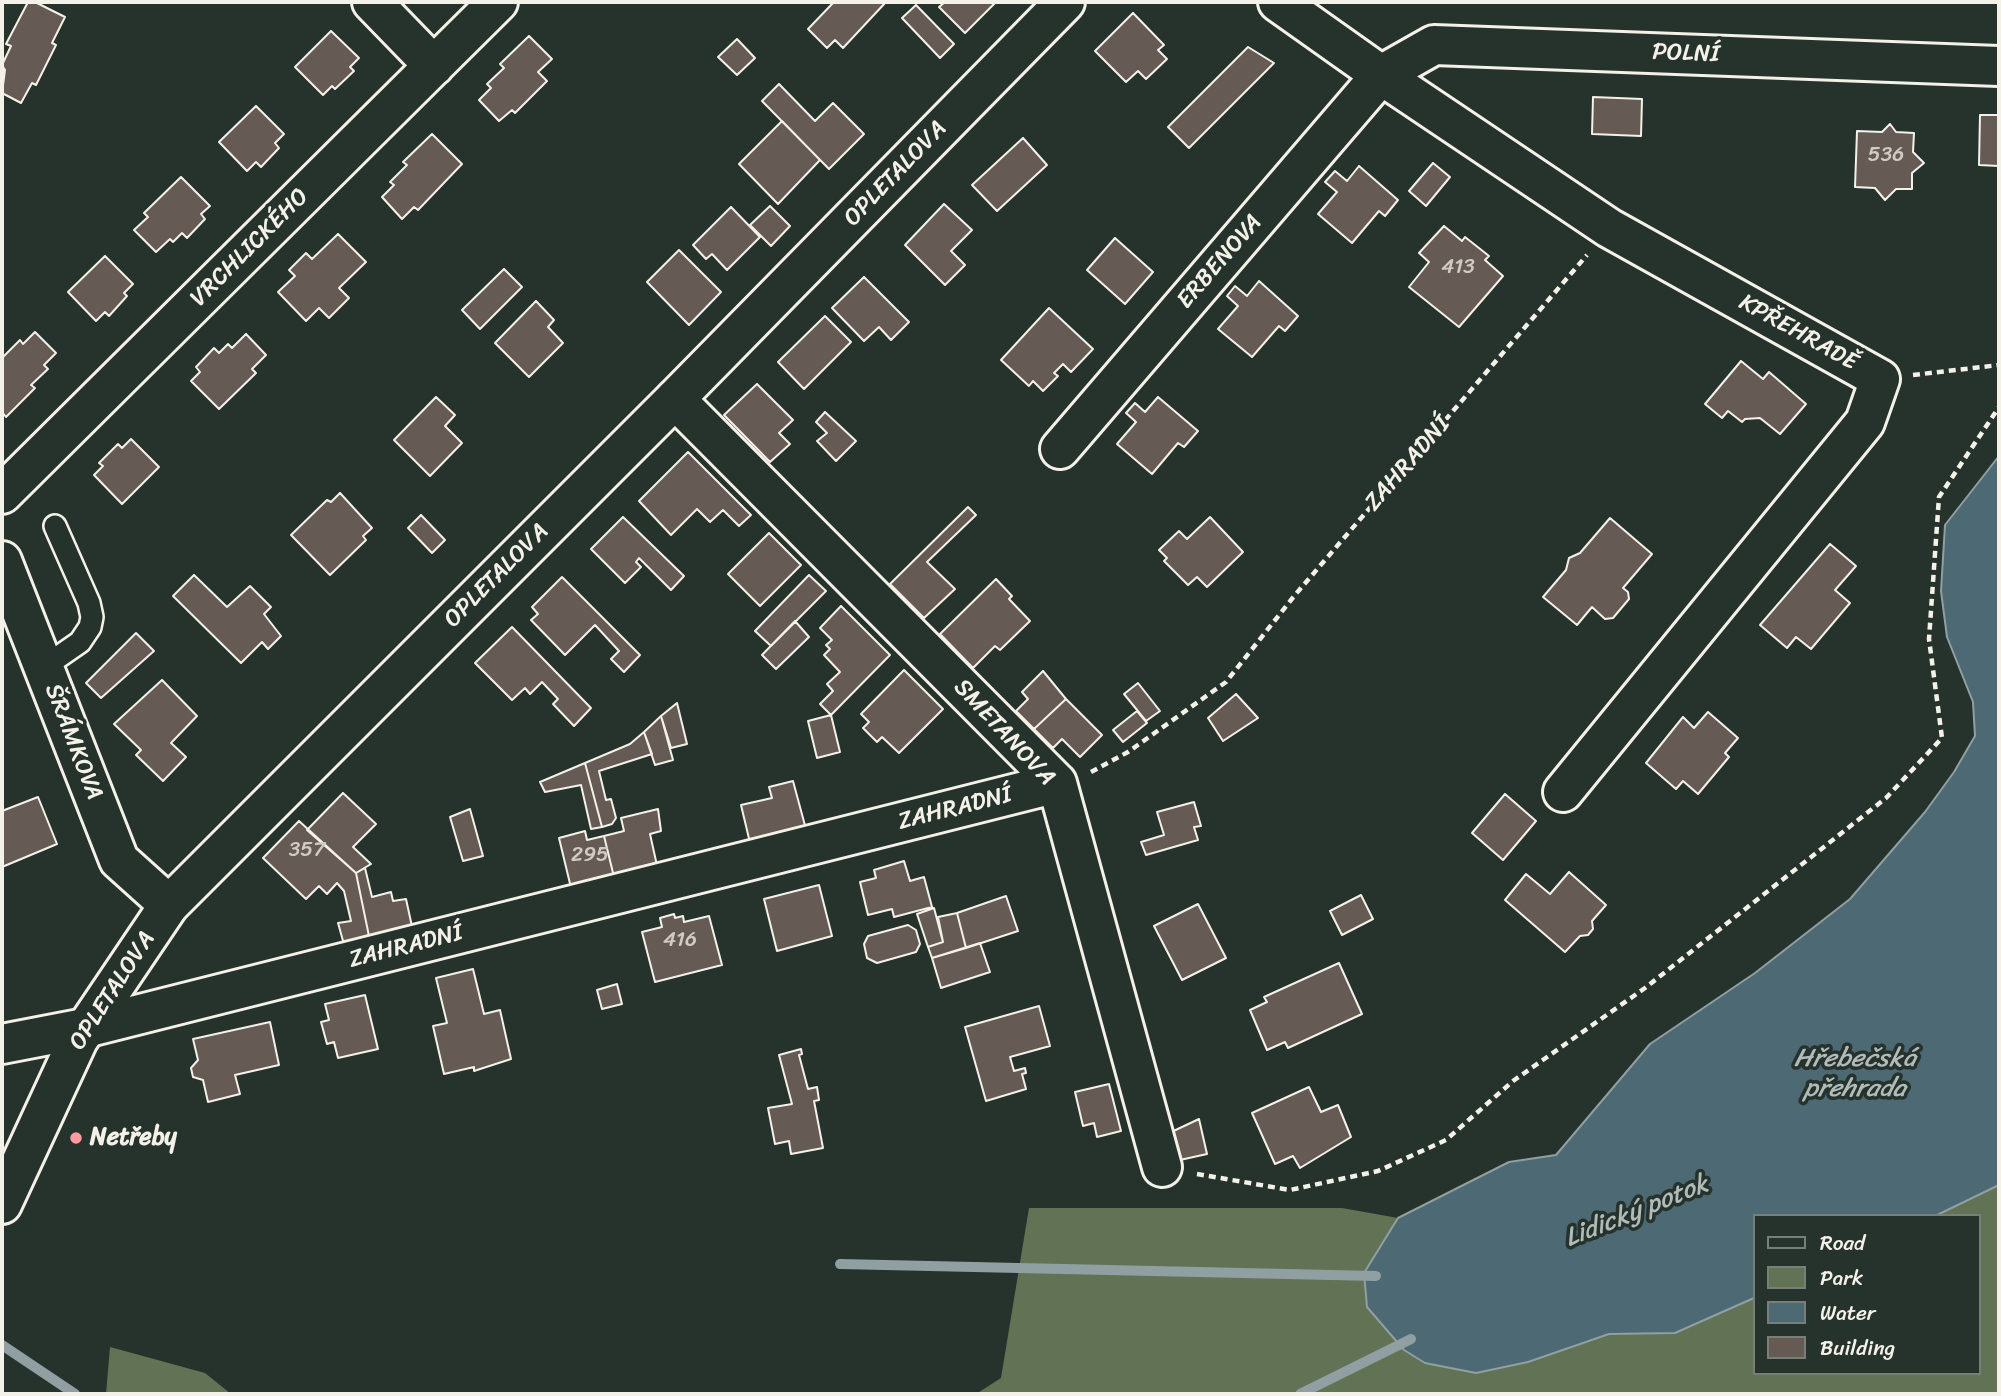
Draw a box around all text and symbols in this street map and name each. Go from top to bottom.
street label: POLNÍ [1652,38,1720,70]
street label: OPLETALOVA [839,115,953,233]
house number: 536 [1868,143,1904,169]
street label: VRCHLICKÉHO [185,183,315,313]
street label: ERBENOVA [1171,209,1269,315]
house number: 413 [1441,255,1475,281]
street label: KPŘEHRADĚ [1734,289,1862,377]
street label: ZAHRADNÍ [1359,411,1457,517]
street label: OPLETALOVA [439,518,555,634]
street label: SMETANOVA [947,674,1061,792]
street label: ŠRÁMKOVA [38,680,108,804]
street label: ZAHRADNÍ [895,781,1015,837]
house number: 357 [289,838,325,864]
house number: 295 [571,843,609,869]
street label: ZAHRADNÍ [346,919,466,975]
street label: OPLETALOVA [64,926,162,1056]
house number: 416 [663,928,697,954]
water label: Hřebečská přehrada [1794,1043,1916,1104]
place label: Netřeby [90,1124,177,1152]
marker: Netřeby [68,1130,84,1146]
water label: Lidický potok [1560,1169,1714,1255]
legend [1752,1214,1980,1375]
text: Road [1820,1224,1865,1262]
text: Park [1820,1259,1863,1297]
text: Water [1820,1294,1875,1332]
text: Building [1820,1329,1895,1367]

